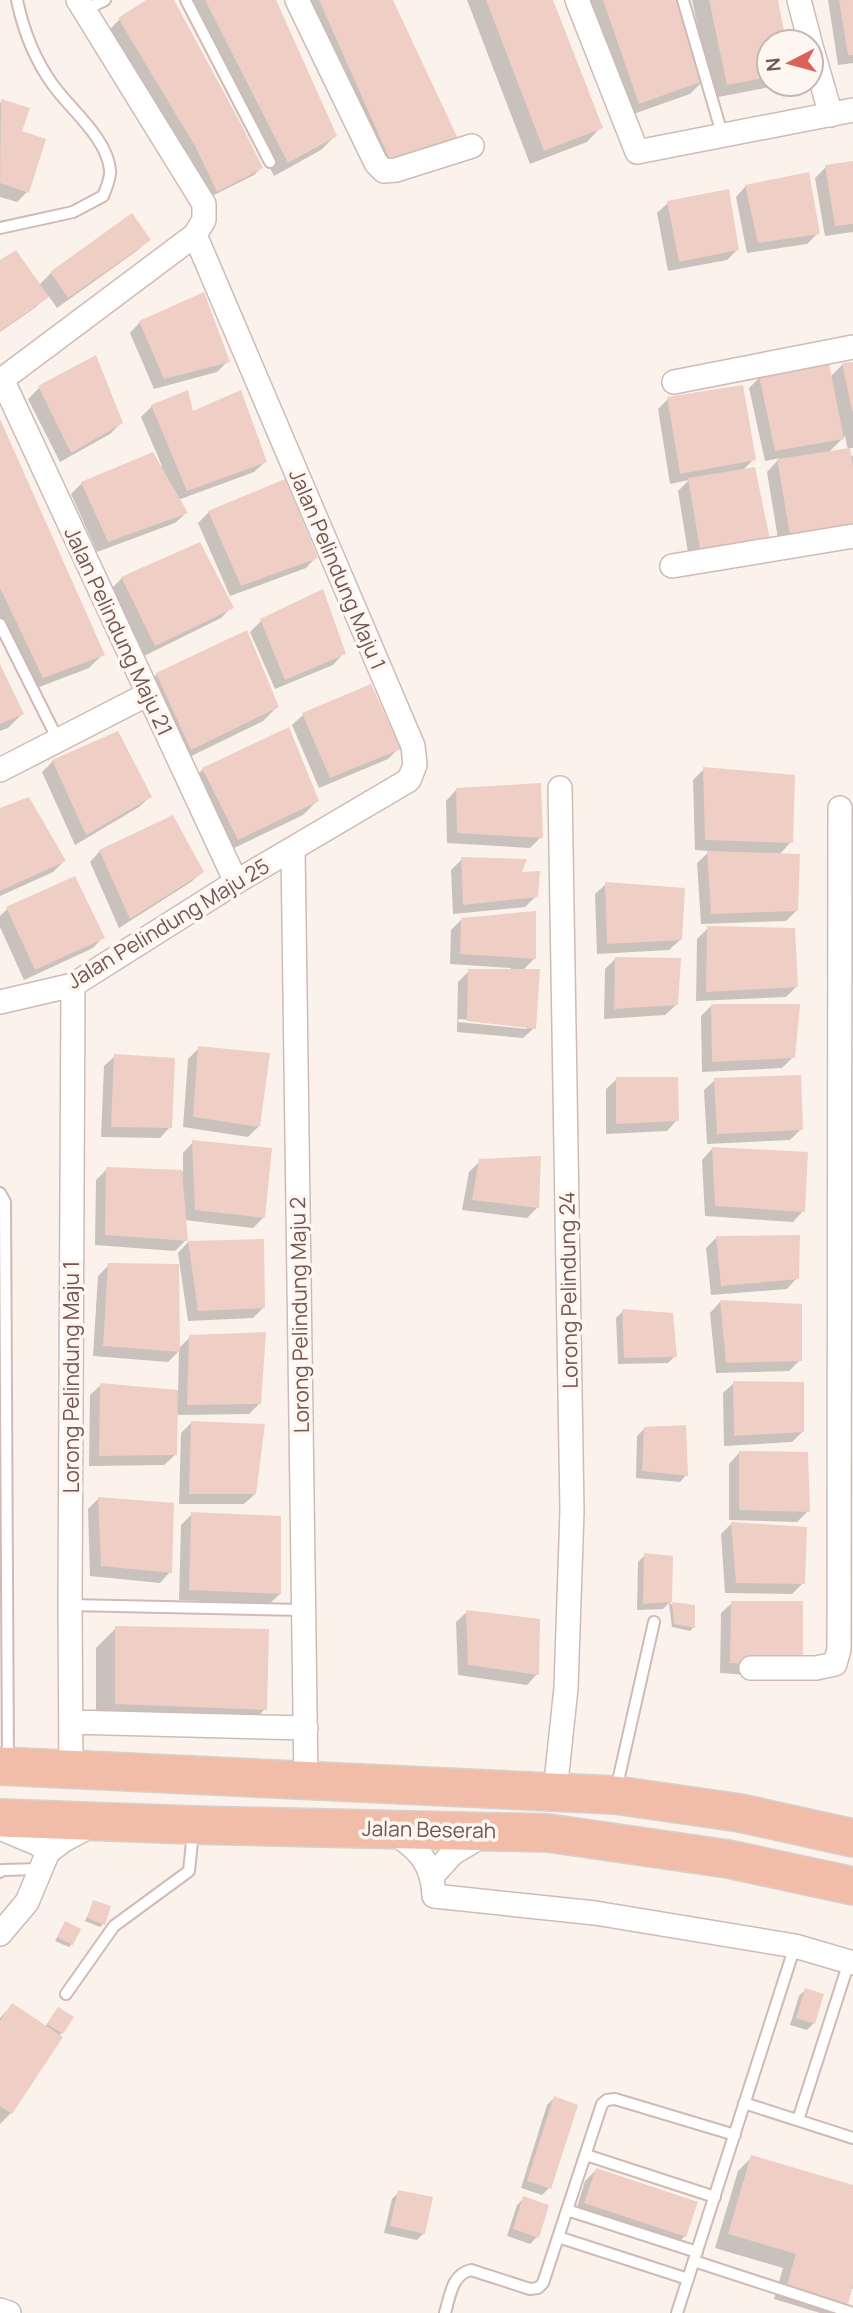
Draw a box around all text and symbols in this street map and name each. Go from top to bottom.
north arrow [755,28,825,98]
text: N [759,57,787,73]
street label: Jalan Pelindung Maju 1 [283,464,393,674]
street label: Jalan Pelindung Maju 21 [58,522,180,740]
street label: Jalan Pelindung Maju 25 [62,851,274,995]
street label: Lorong Pelindung 24 [552,1191,584,1389]
street label: Lorong Pelindung Maju 2 [283,1197,315,1433]
street label: Lorong Pelindung Maju 1 [57,1261,85,1493]
street label: Jalan Beserah [362,1814,496,1844]

